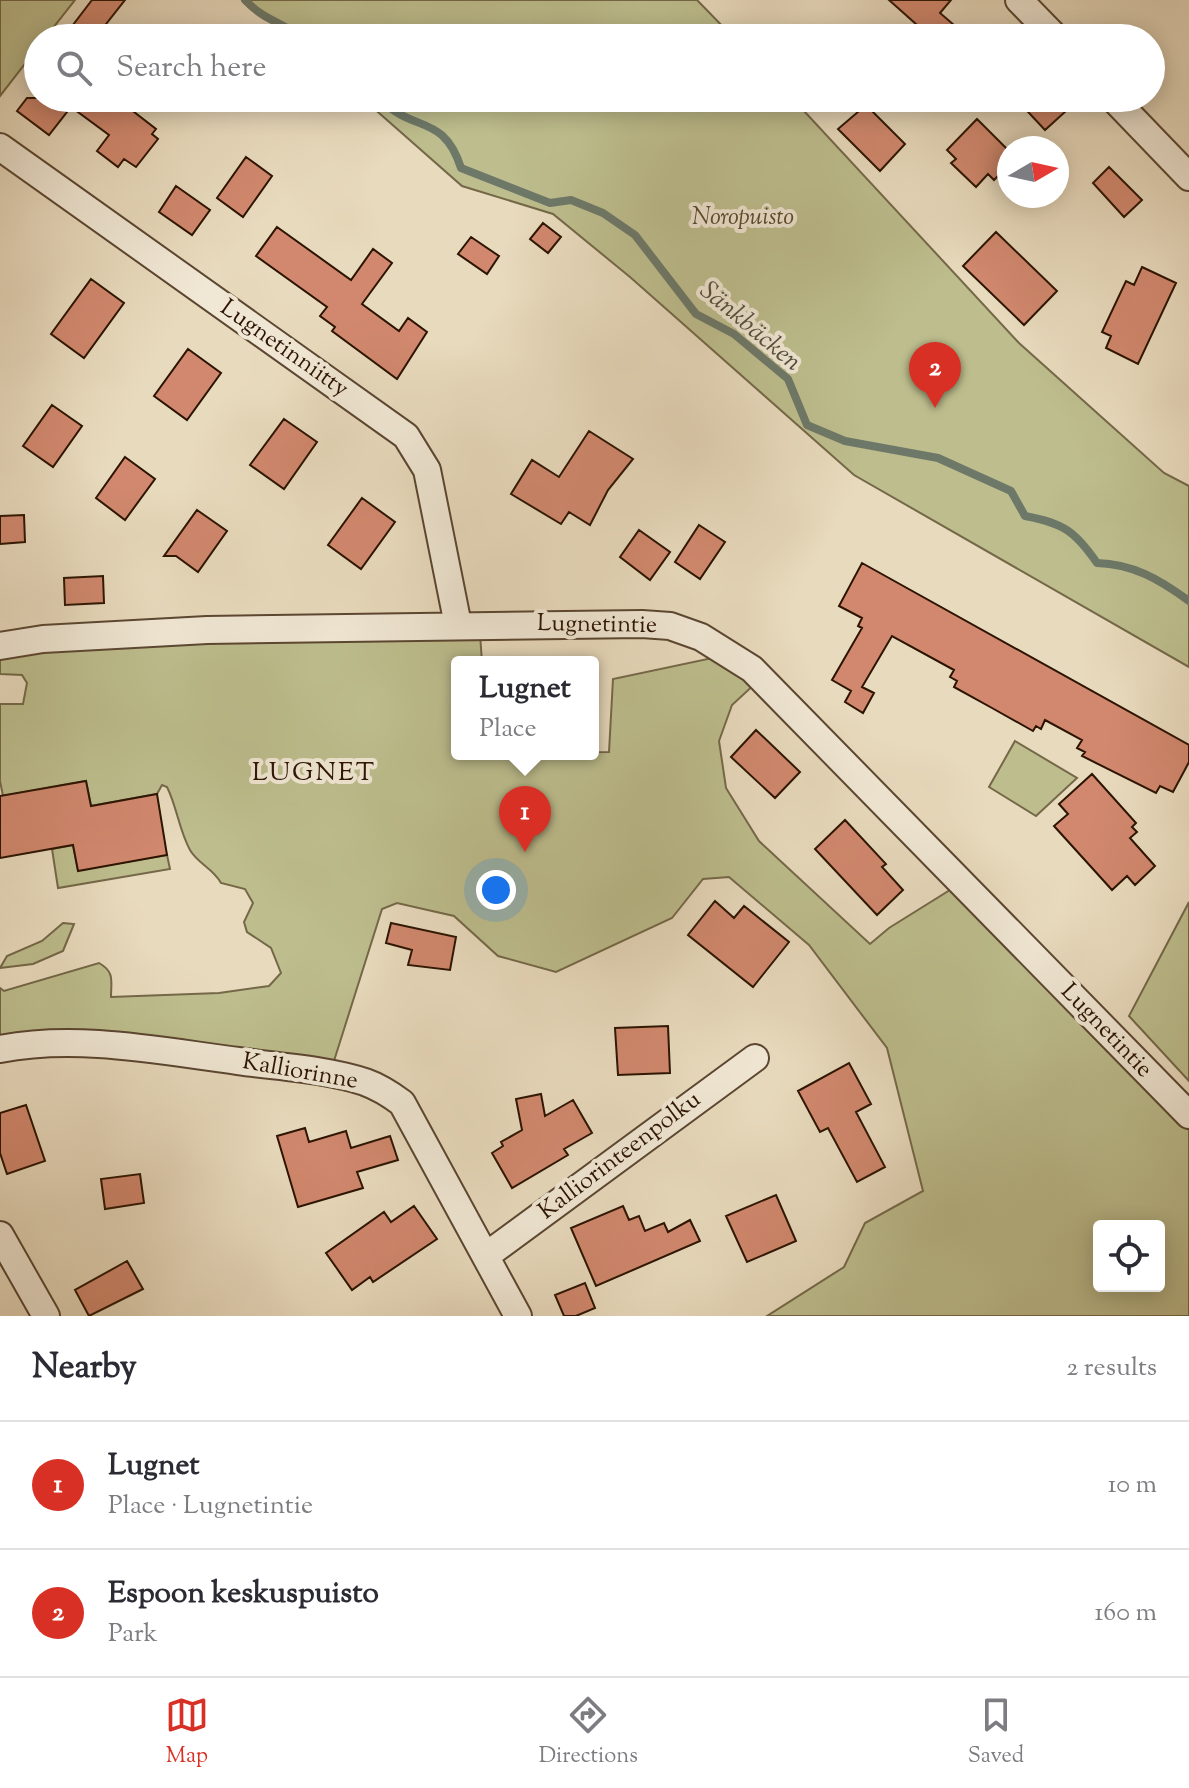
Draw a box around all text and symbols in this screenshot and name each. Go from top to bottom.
search box [24,24,1165,112]
icon: search [52,46,96,90]
text: Search here [116,47,266,90]
north arrow [997,136,1069,208]
park label: Noropuisto [692,201,794,235]
water label: Sänkbäcken [691,273,809,381]
street label: Lugnetinniitty [213,292,355,406]
pin: 2 [909,342,961,408]
street label: Lugnetintie [537,607,657,643]
popup [451,656,599,760]
text: Lugnet [479,668,571,711]
text: Place [479,711,537,748]
district label: LUGNET [252,755,376,792]
pin: 1 [499,786,551,852]
your location [476,870,516,910]
street label: Lugnetintie [1052,976,1160,1086]
street label: Kalliorinne [240,1045,360,1099]
street label: Kalliorinteenpolku [532,1083,708,1228]
map controls [1093,1220,1165,1292]
button: locate [1093,1220,1165,1292]
text: Nearby [32,1344,137,1393]
text: 2 results [1066,1350,1157,1387]
text: Lugnet [108,1445,200,1488]
text: 1 [54,1467,62,1504]
text: 10 m [1108,1467,1157,1504]
text: Place · Lugnetintie [108,1488,313,1525]
text: Espoon keskuspuisto [108,1573,379,1616]
text: 2 [52,1595,64,1632]
text: 160 m [1094,1595,1157,1632]
text: Park [108,1616,158,1653]
tab: Map [165,1693,209,1773]
tab: Directions [539,1693,638,1773]
tab: Saved [968,1693,1024,1773]

